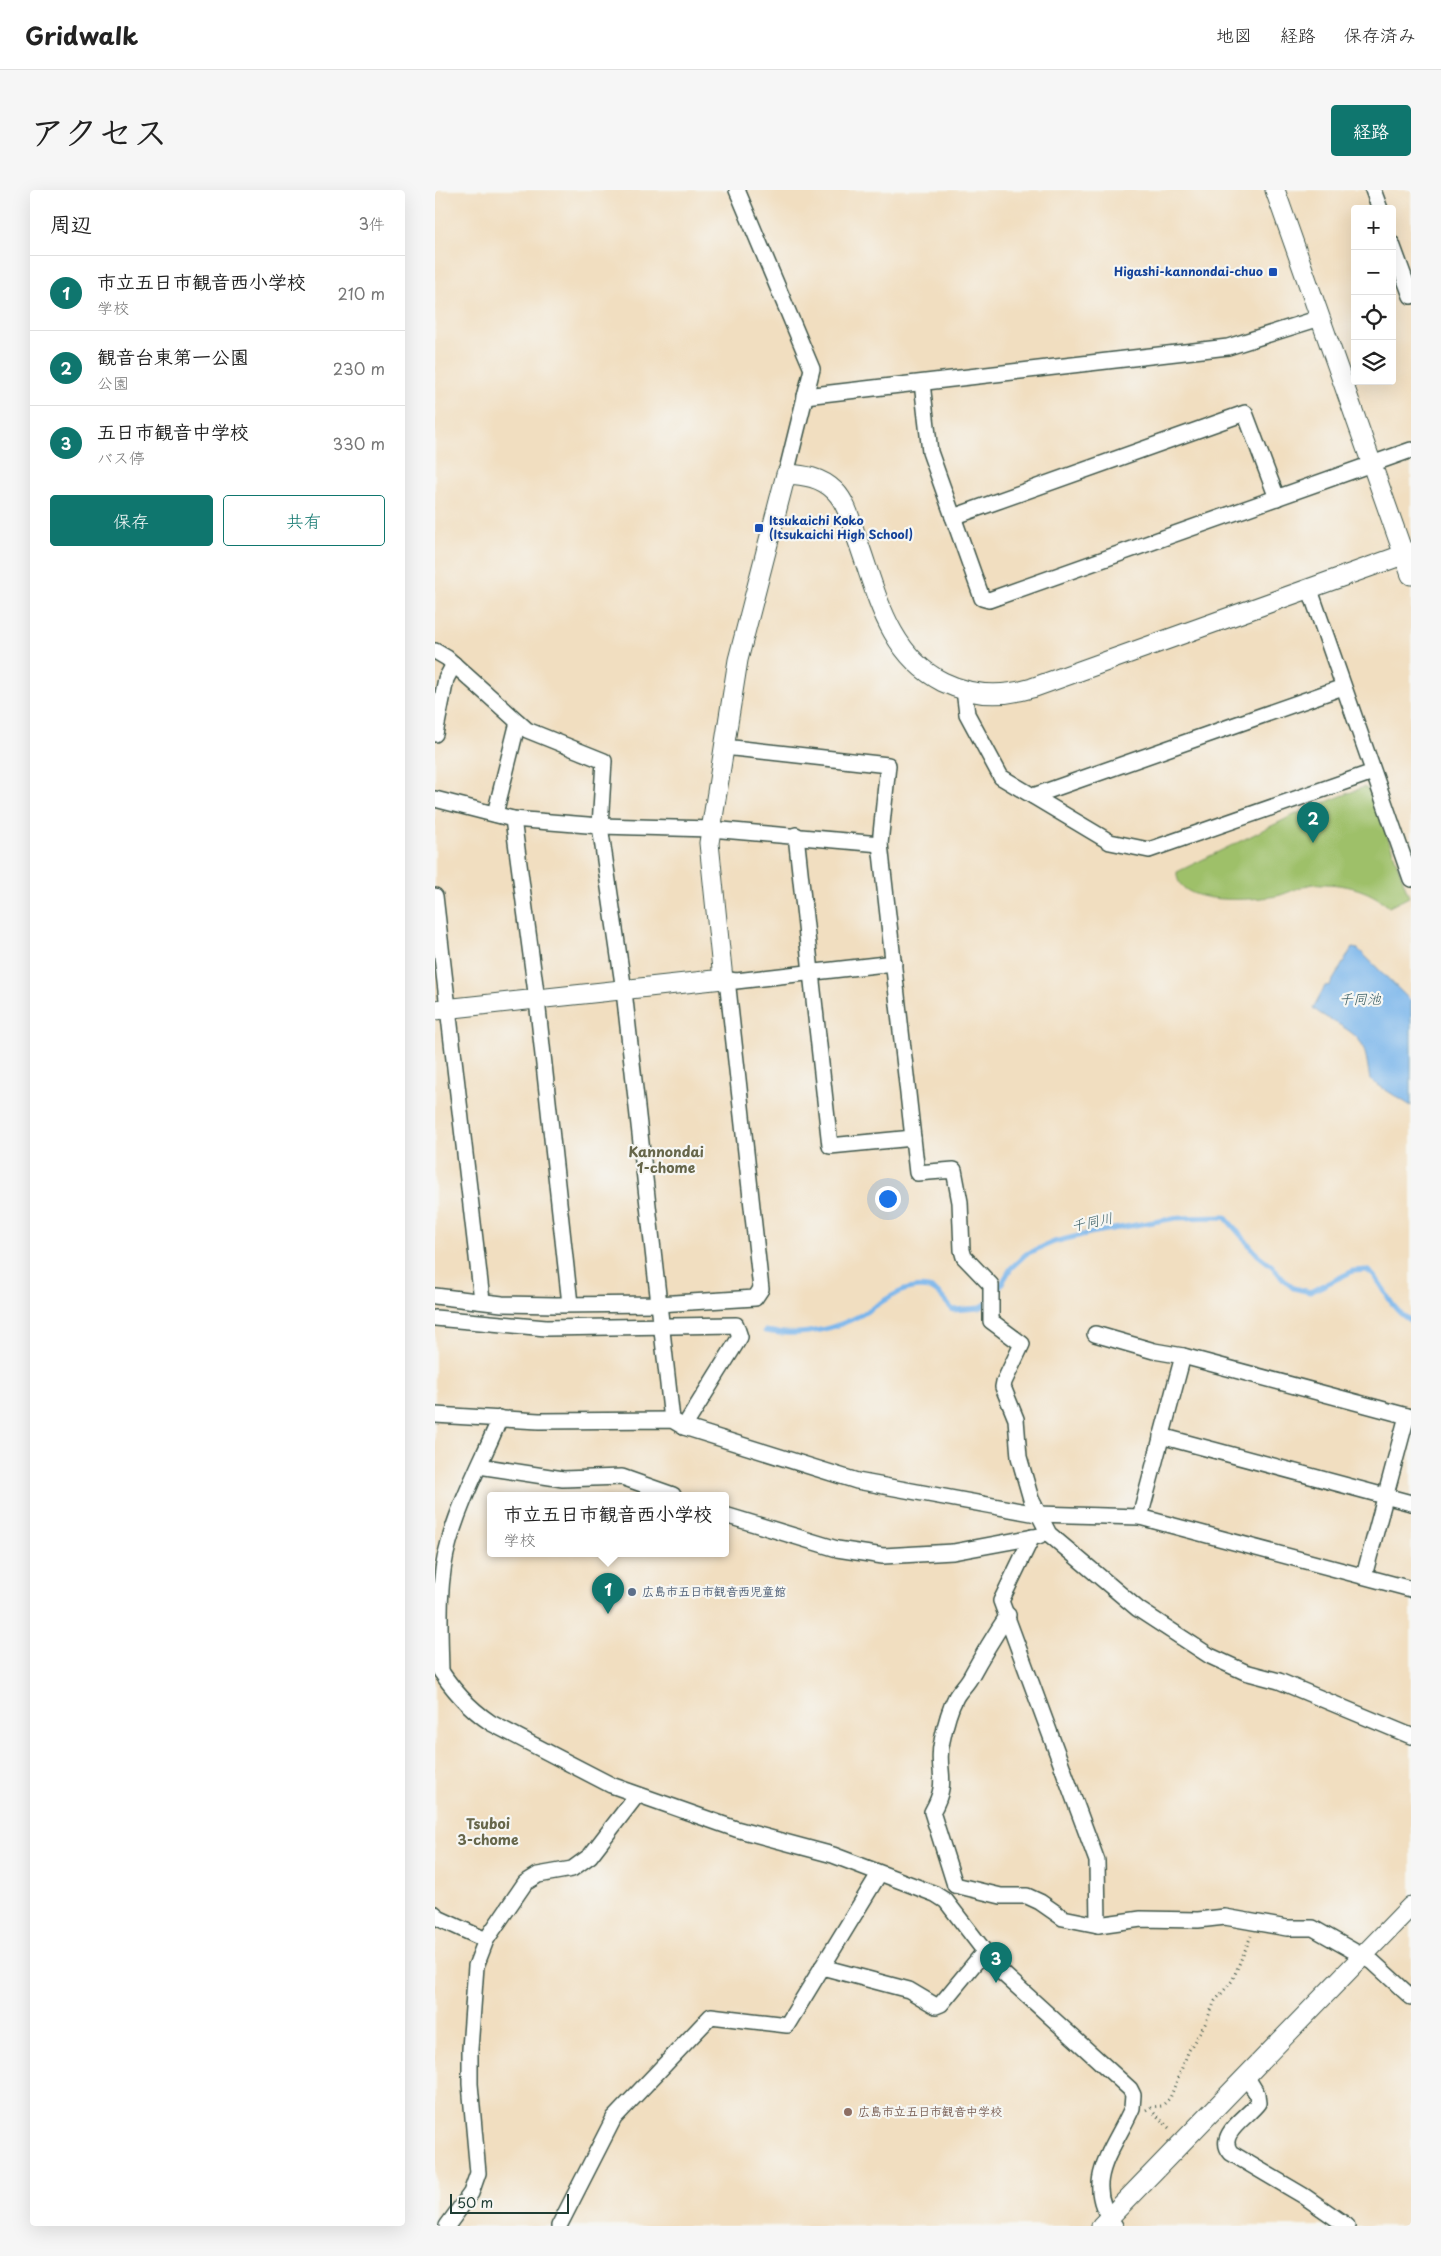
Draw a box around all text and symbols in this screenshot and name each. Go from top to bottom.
text: Gridwalk [25,17,138,53]
text: 地図 [1216,21,1252,48]
text: 経路 [1280,21,1316,48]
text: 保存済み [1344,21,1416,48]
text: アクセス [30,104,168,157]
button: 経路 [1331,105,1411,156]
map controls [1351,205,1396,385]
button: + [1351,205,1396,250]
text: 周辺 [50,207,92,239]
text: 3件 [358,211,385,235]
button: − [1351,250,1396,295]
place label: Higashi-kannondai-chuo [1114,262,1263,280]
marker: Higashi-kannondai-chuo [1267,266,1279,278]
text: 市立五日市観音西小学校 [97,267,306,295]
text: 1 [62,281,70,305]
text: 210 m [337,281,385,305]
text: 学校 [97,295,129,319]
button: locate [1351,295,1396,340]
button: layers [1351,340,1396,385]
text: 観音台東第一公園 [97,342,249,370]
text: 2 [60,356,72,380]
text: 230 m [333,356,385,380]
text: 公園 [97,370,129,394]
text: 五日市観音中学校 [97,417,249,445]
text: 3 [61,431,71,455]
text: 330 m [332,431,385,455]
text: バス停 [97,445,145,469]
button: 保存 [50,495,213,546]
button: 共有 [223,495,385,546]
place label: Itsukaichi Koko (Itsukaichi High School) [769,511,913,543]
marker: Itsukaichi Koko (Itsukaichi High School) [753,522,765,534]
pin: 2 [1297,802,1329,843]
water label: 千同池 [1339,988,1382,1009]
district label: Kannondai 1-chome [628,1141,704,1178]
your location [875,1186,901,1212]
water label: 千同川 [1069,1207,1115,1236]
popup [487,1492,729,1557]
text: 市立五日市観音西小学校 [503,1499,713,1527]
text: 学校 [503,1527,536,1551]
pin: 1 [592,1573,624,1614]
place label: 広島市五日市観音西児童館 [642,1582,786,1600]
marker: 広島市五日市観音西児童館 [626,1586,638,1598]
district label: Tsuboi 3-chome [458,1813,519,1850]
pin: 3 [980,1942,1012,1983]
place label: 広島市立五日市観音中学校 [858,2102,1002,2120]
marker: 広島市立五日市観音中学校 [842,2106,854,2118]
scale bar [450,2191,569,2214]
text: 50 m [457,2192,493,2213]

